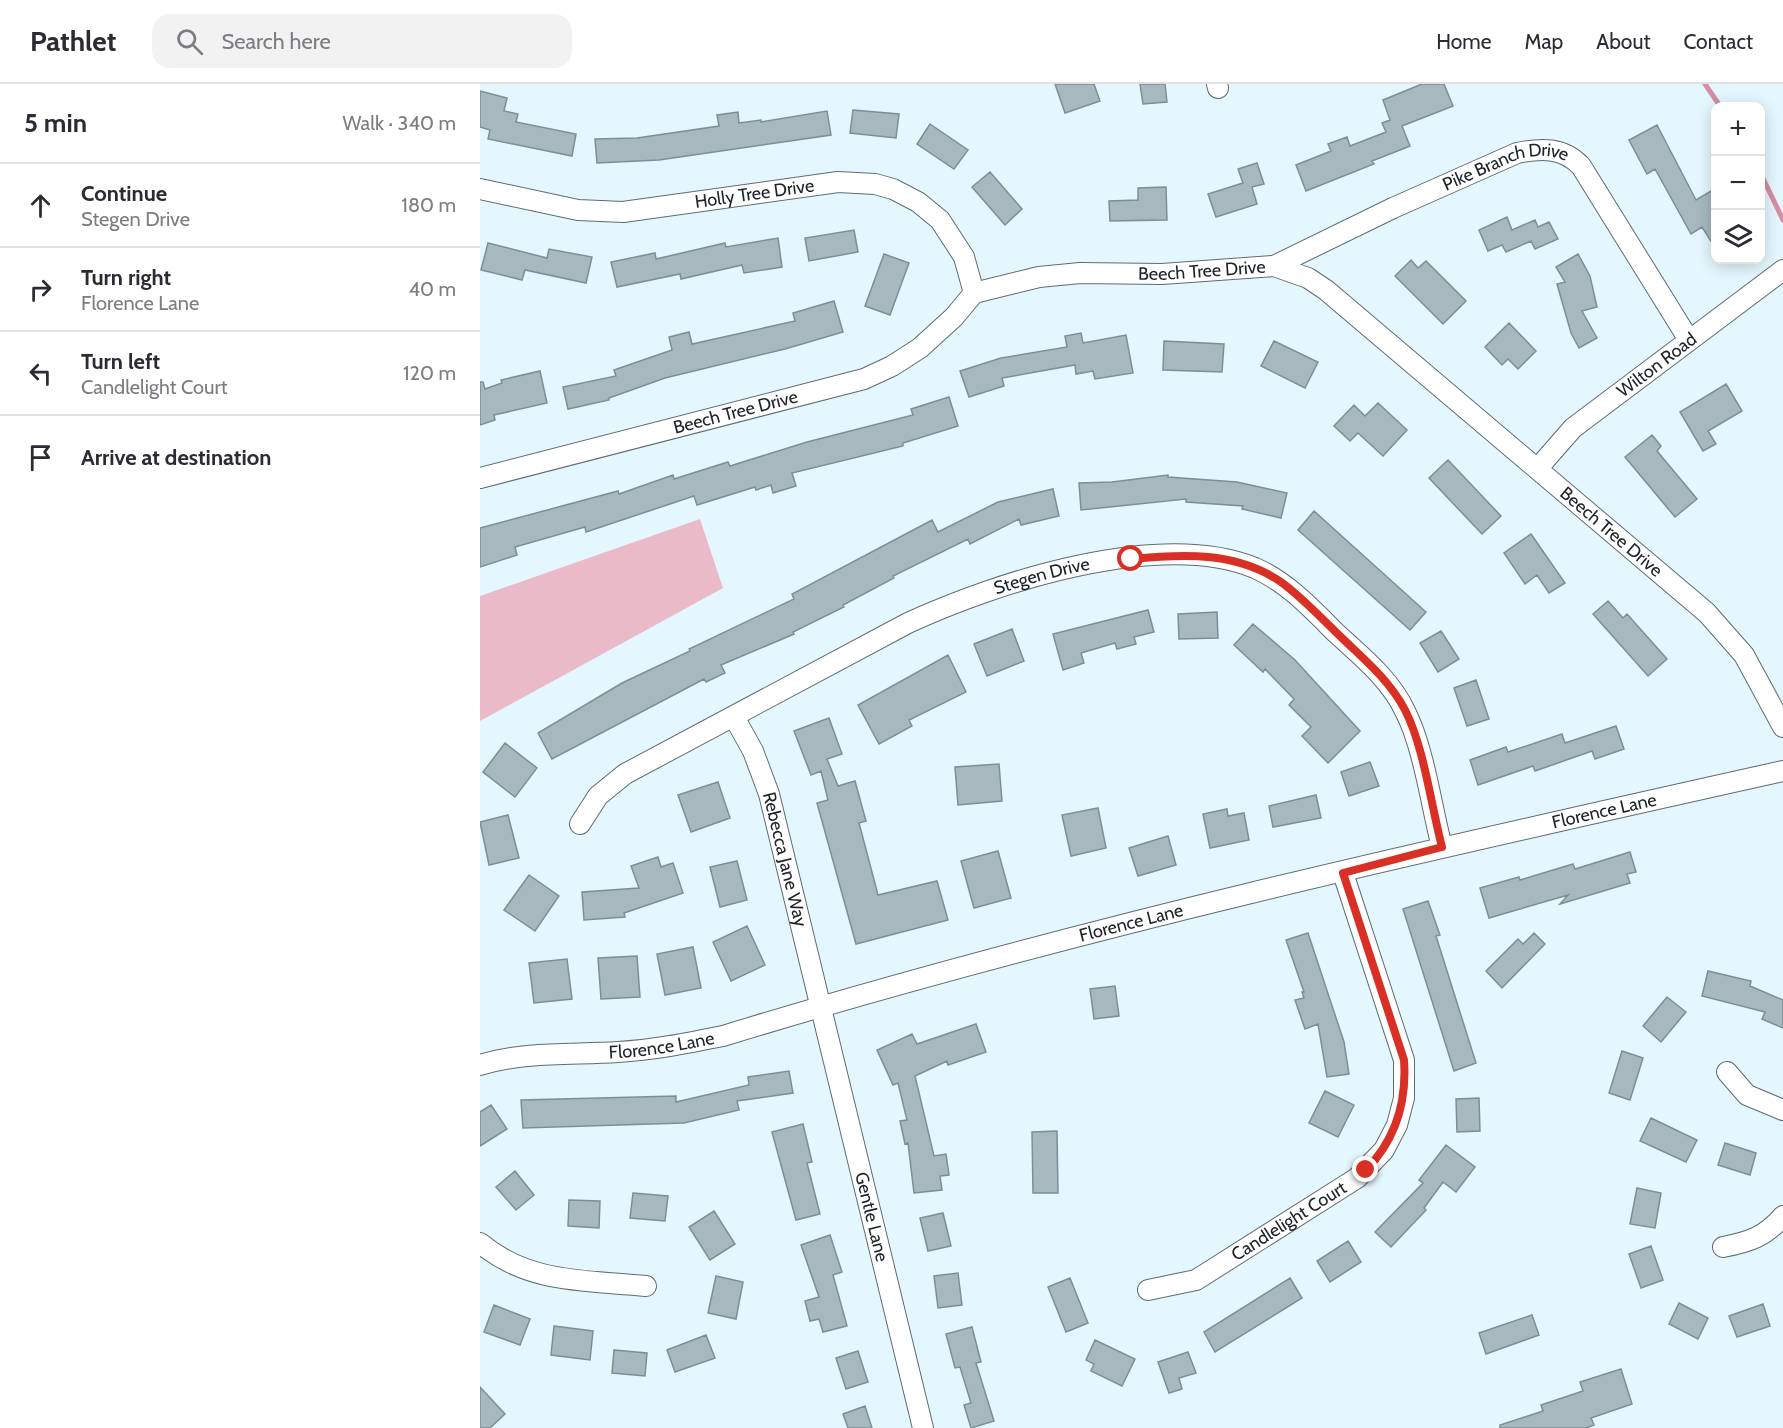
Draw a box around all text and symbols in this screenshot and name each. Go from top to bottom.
search box [152,14,572,68]
text: Pathlet [30,24,116,58]
icon: search [173,25,206,58]
text: Search here [221,28,331,55]
text: Home [1436,29,1492,54]
text: Map [1525,29,1563,54]
text: About [1596,29,1650,54]
text: Contact [1683,29,1753,54]
map controls [1711,102,1765,264]
button: + [1711,102,1765,156]
text: 5 min [24,107,87,139]
text: Walk · 340 m [342,111,456,135]
street label: Pike Branch Drive [1439,139,1572,196]
button: − [1711,156,1765,210]
street label: Holly Tree Drive [693,174,816,213]
text: Continue [81,180,167,207]
icon: ahead [24,189,57,222]
text: 180 m [401,193,456,217]
text: Stegen Drive [81,207,190,231]
button: layers [1711,210,1765,264]
street label: Beech Tree Drive [1138,256,1266,285]
text: Turn right [81,264,171,291]
icon: right [24,273,57,306]
text: 40 m [408,277,456,301]
text: Florence Lane [81,291,199,315]
street label: Wilton Road [1613,328,1701,402]
text: Turn left [81,348,160,375]
icon: left [24,357,57,390]
text: 120 m [403,361,456,385]
text: Candlelight Court [81,375,227,399]
street label: Beech Tree Drive [671,386,800,439]
icon: arrive [24,441,57,474]
text: Arrive at destination [81,444,271,471]
street label: Beech Tree Drive [1555,482,1667,581]
route start [1117,545,1143,571]
street label: Stegen Drive [991,553,1091,599]
street label: Florence Lane [1550,789,1659,833]
street label: Rebecca Jane Way [758,790,812,929]
street label: Florence Lane [1077,899,1186,947]
street label: Florence Lane [608,1027,716,1064]
route end [1352,1156,1378,1182]
street label: Gentle Lane [850,1170,893,1264]
street label: Candlelight Court [1227,1177,1351,1266]

